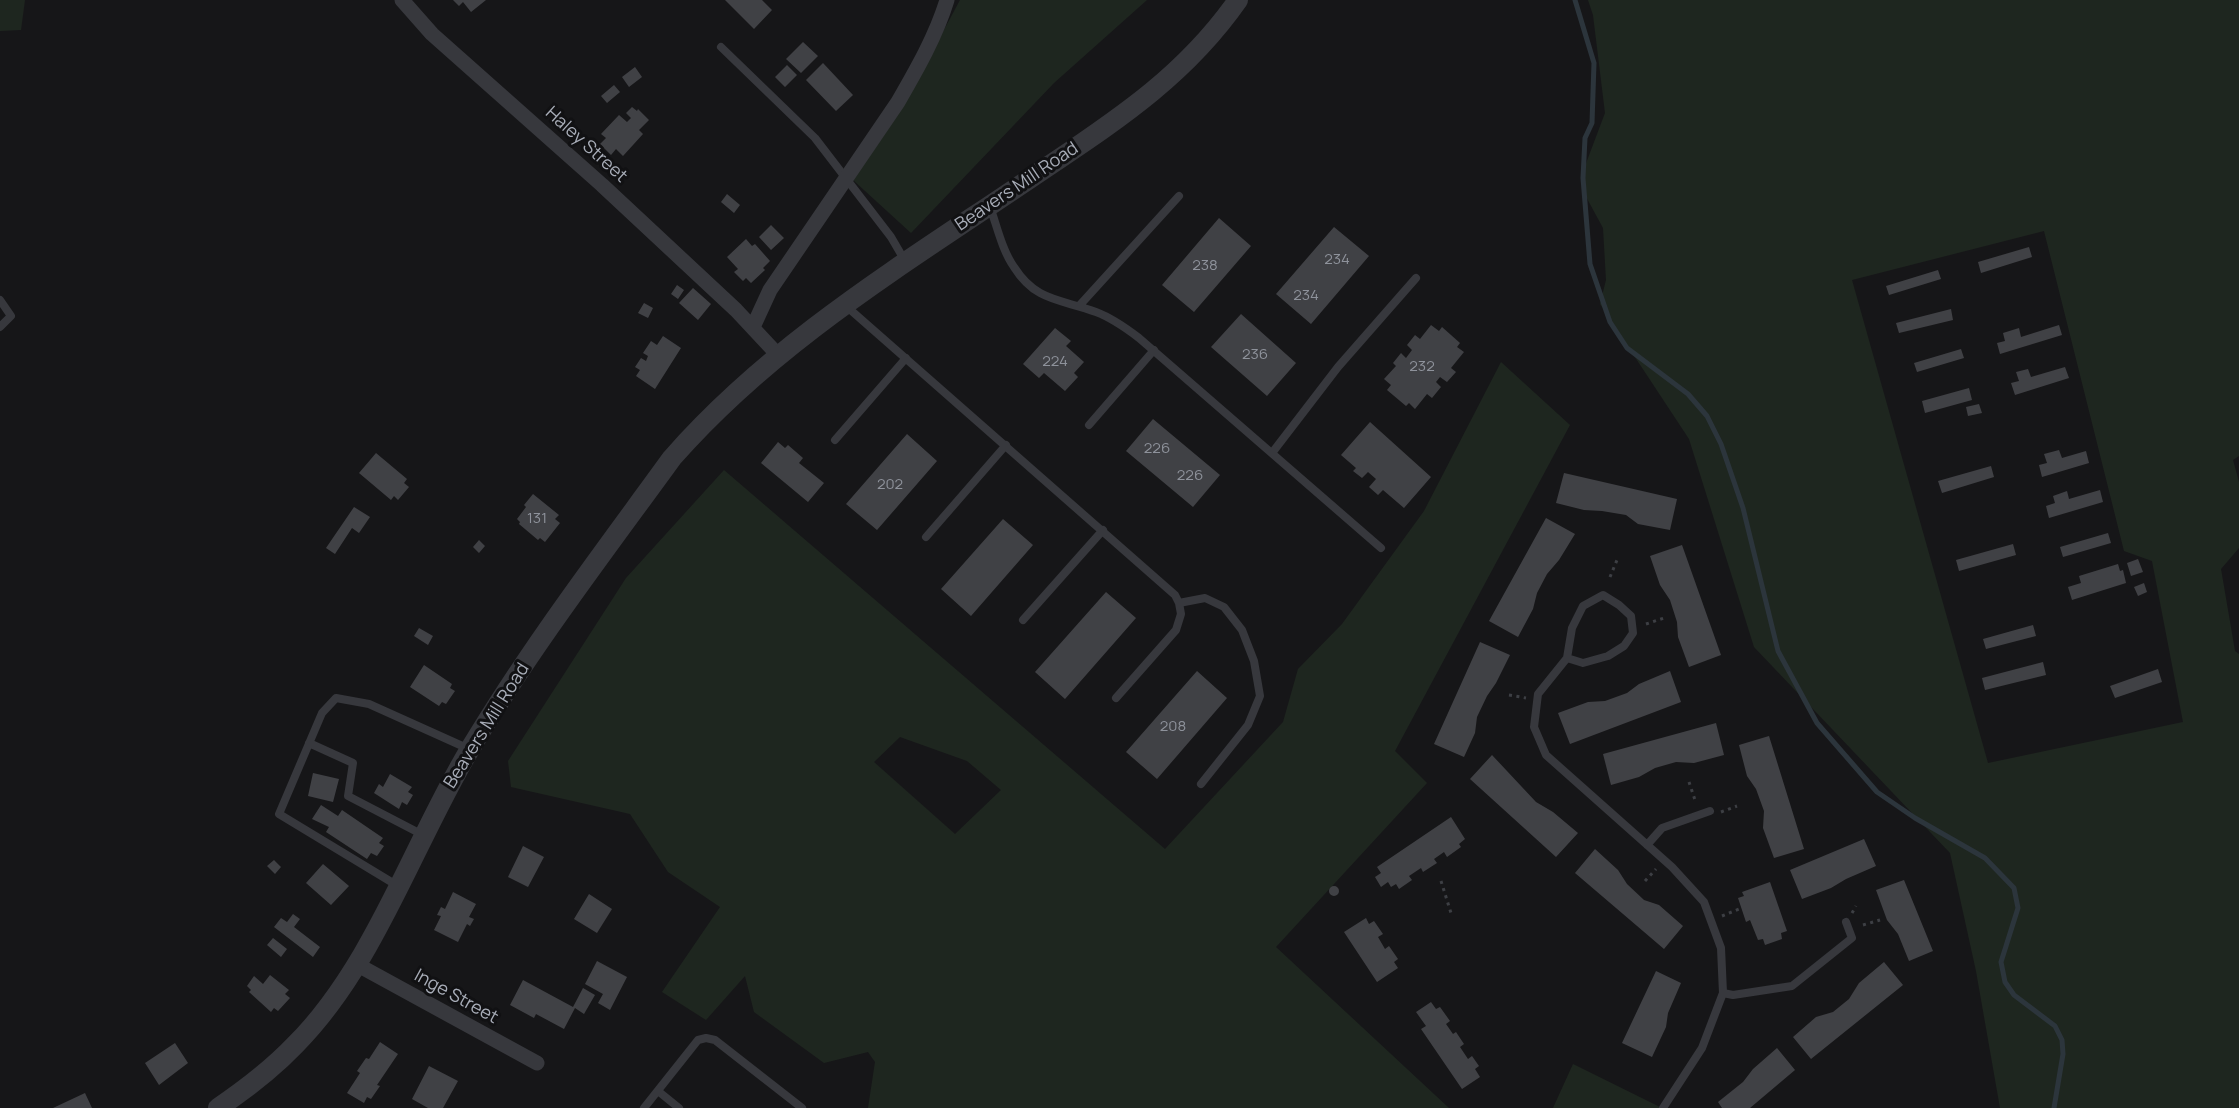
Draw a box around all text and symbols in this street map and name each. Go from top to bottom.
street label: Haley Street [541,103,631,187]
street label: Beavers Mill Road [951,138,1083,236]
house number: 234 [1324,251,1350,269]
house number: 238 [1192,257,1218,275]
house number: 234 [1293,287,1319,305]
house number: 236 [1242,346,1268,364]
house number: 224 [1042,353,1068,371]
house number: 232 [1409,358,1435,376]
house number: 226 [1144,440,1170,458]
house number: 226 [1177,467,1203,485]
house number: 202 [877,476,903,494]
house number: 131 [527,510,547,528]
street label: Beavers Mill Road [440,659,534,793]
house number: 208 [1160,718,1186,736]
street label: Inge Street [410,965,502,1029]

